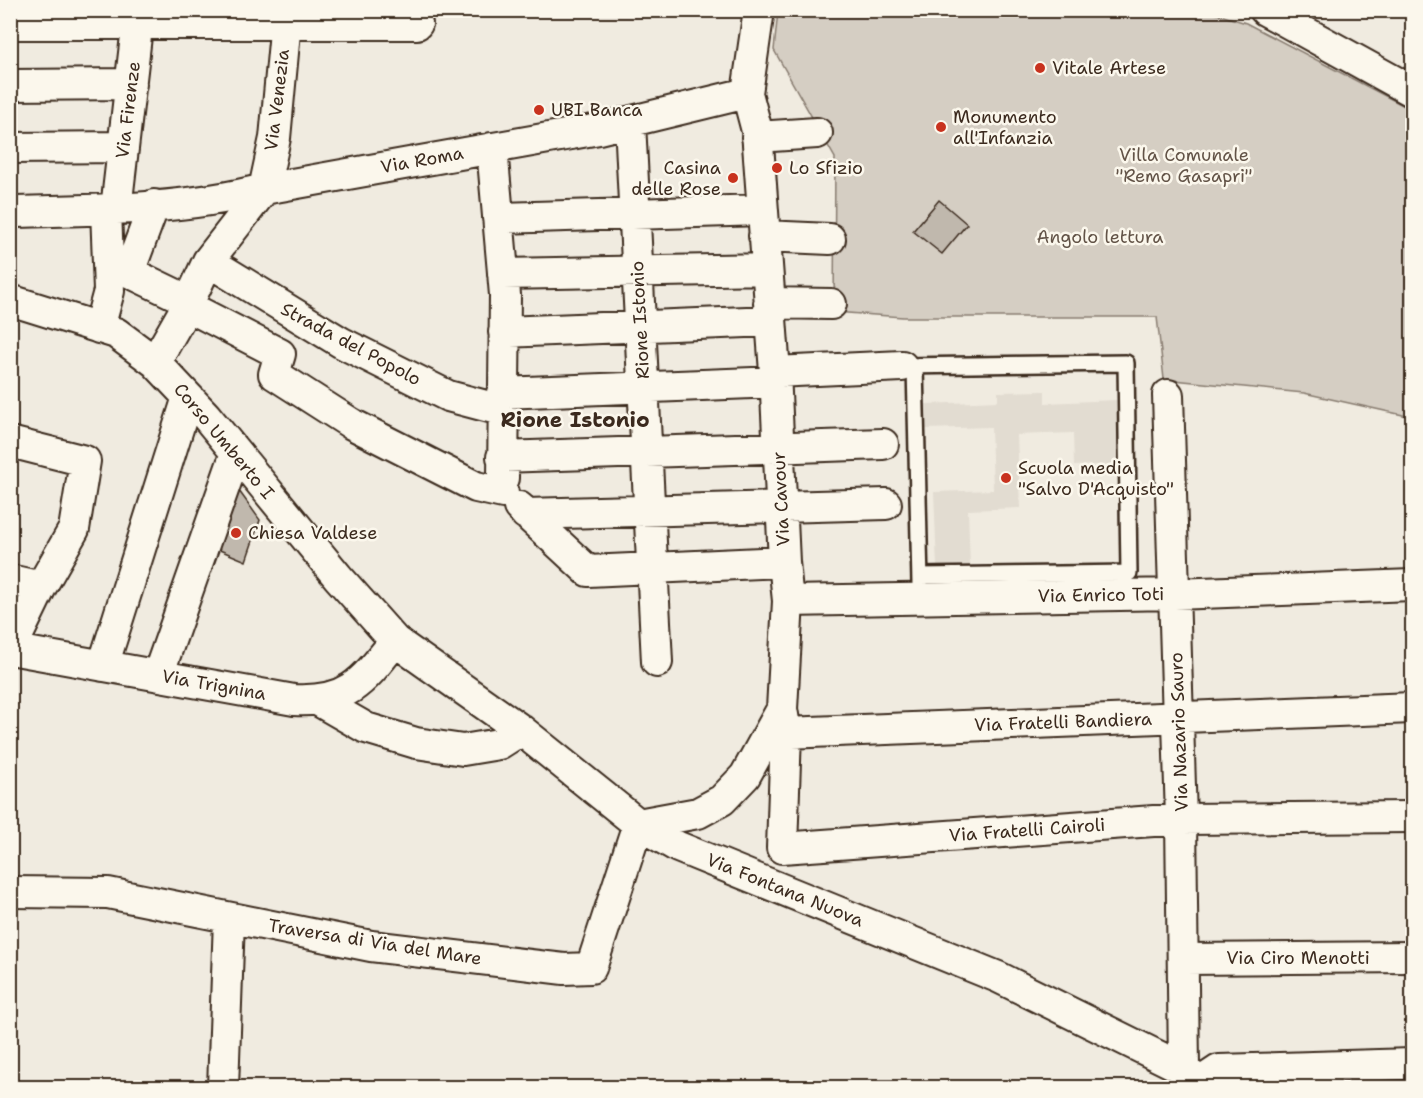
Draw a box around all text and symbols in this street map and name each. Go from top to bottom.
street label: Via Venezia [259,48,295,152]
place label: Vitale Artese [1052,56,1166,80]
street label: Via Firenze [110,60,146,160]
marker: Vitale Artese [1033,61,1047,75]
place label: UBI Banca [551,98,642,122]
marker: UBI Banca [532,103,546,117]
place label: Monumento all'Infanzia [953,105,1057,150]
marker: Monumento all'Infanzia [934,120,948,134]
street label: Via Roma [379,141,465,179]
park label: Villa Comunale "Remo Gasapri" [1115,143,1253,188]
place label: Casina delle Rose [631,156,721,201]
place label: Lo Sfizio [789,156,863,180]
marker: Lo Sfizio [770,161,784,175]
marker: Casina delle Rose [726,171,740,185]
park label: Angolo lettura [1037,225,1163,249]
street label: Rione Istonio [625,260,655,380]
street label: Strada del Popolo [277,297,425,391]
street label: Corso Umberto I [168,378,280,504]
district label: Rione Istonio [500,406,650,434]
street label: Via Cavour [767,451,795,547]
place label: Scuola media "Salvo D'Acquisto" [1018,456,1174,501]
marker: Scuola media "Salvo D'Acquisto" [999,471,1013,485]
place label: Chiesa Valdese [248,521,377,545]
marker: Chiesa Valdese [229,526,243,540]
street label: Via Enrico Toti [1037,582,1165,608]
street label: Via Nazario Sauro [1164,652,1194,812]
street label: Via Trignina [160,664,268,706]
street label: Via Fratelli Bandiera [974,707,1152,737]
street label: Via Fratelli Cairoli [948,813,1106,847]
street label: Via Fontana Nuova [703,848,867,932]
street label: Traversa di Via del Mare [266,913,484,971]
street label: Via Ciro Menotti [1226,946,1370,970]

